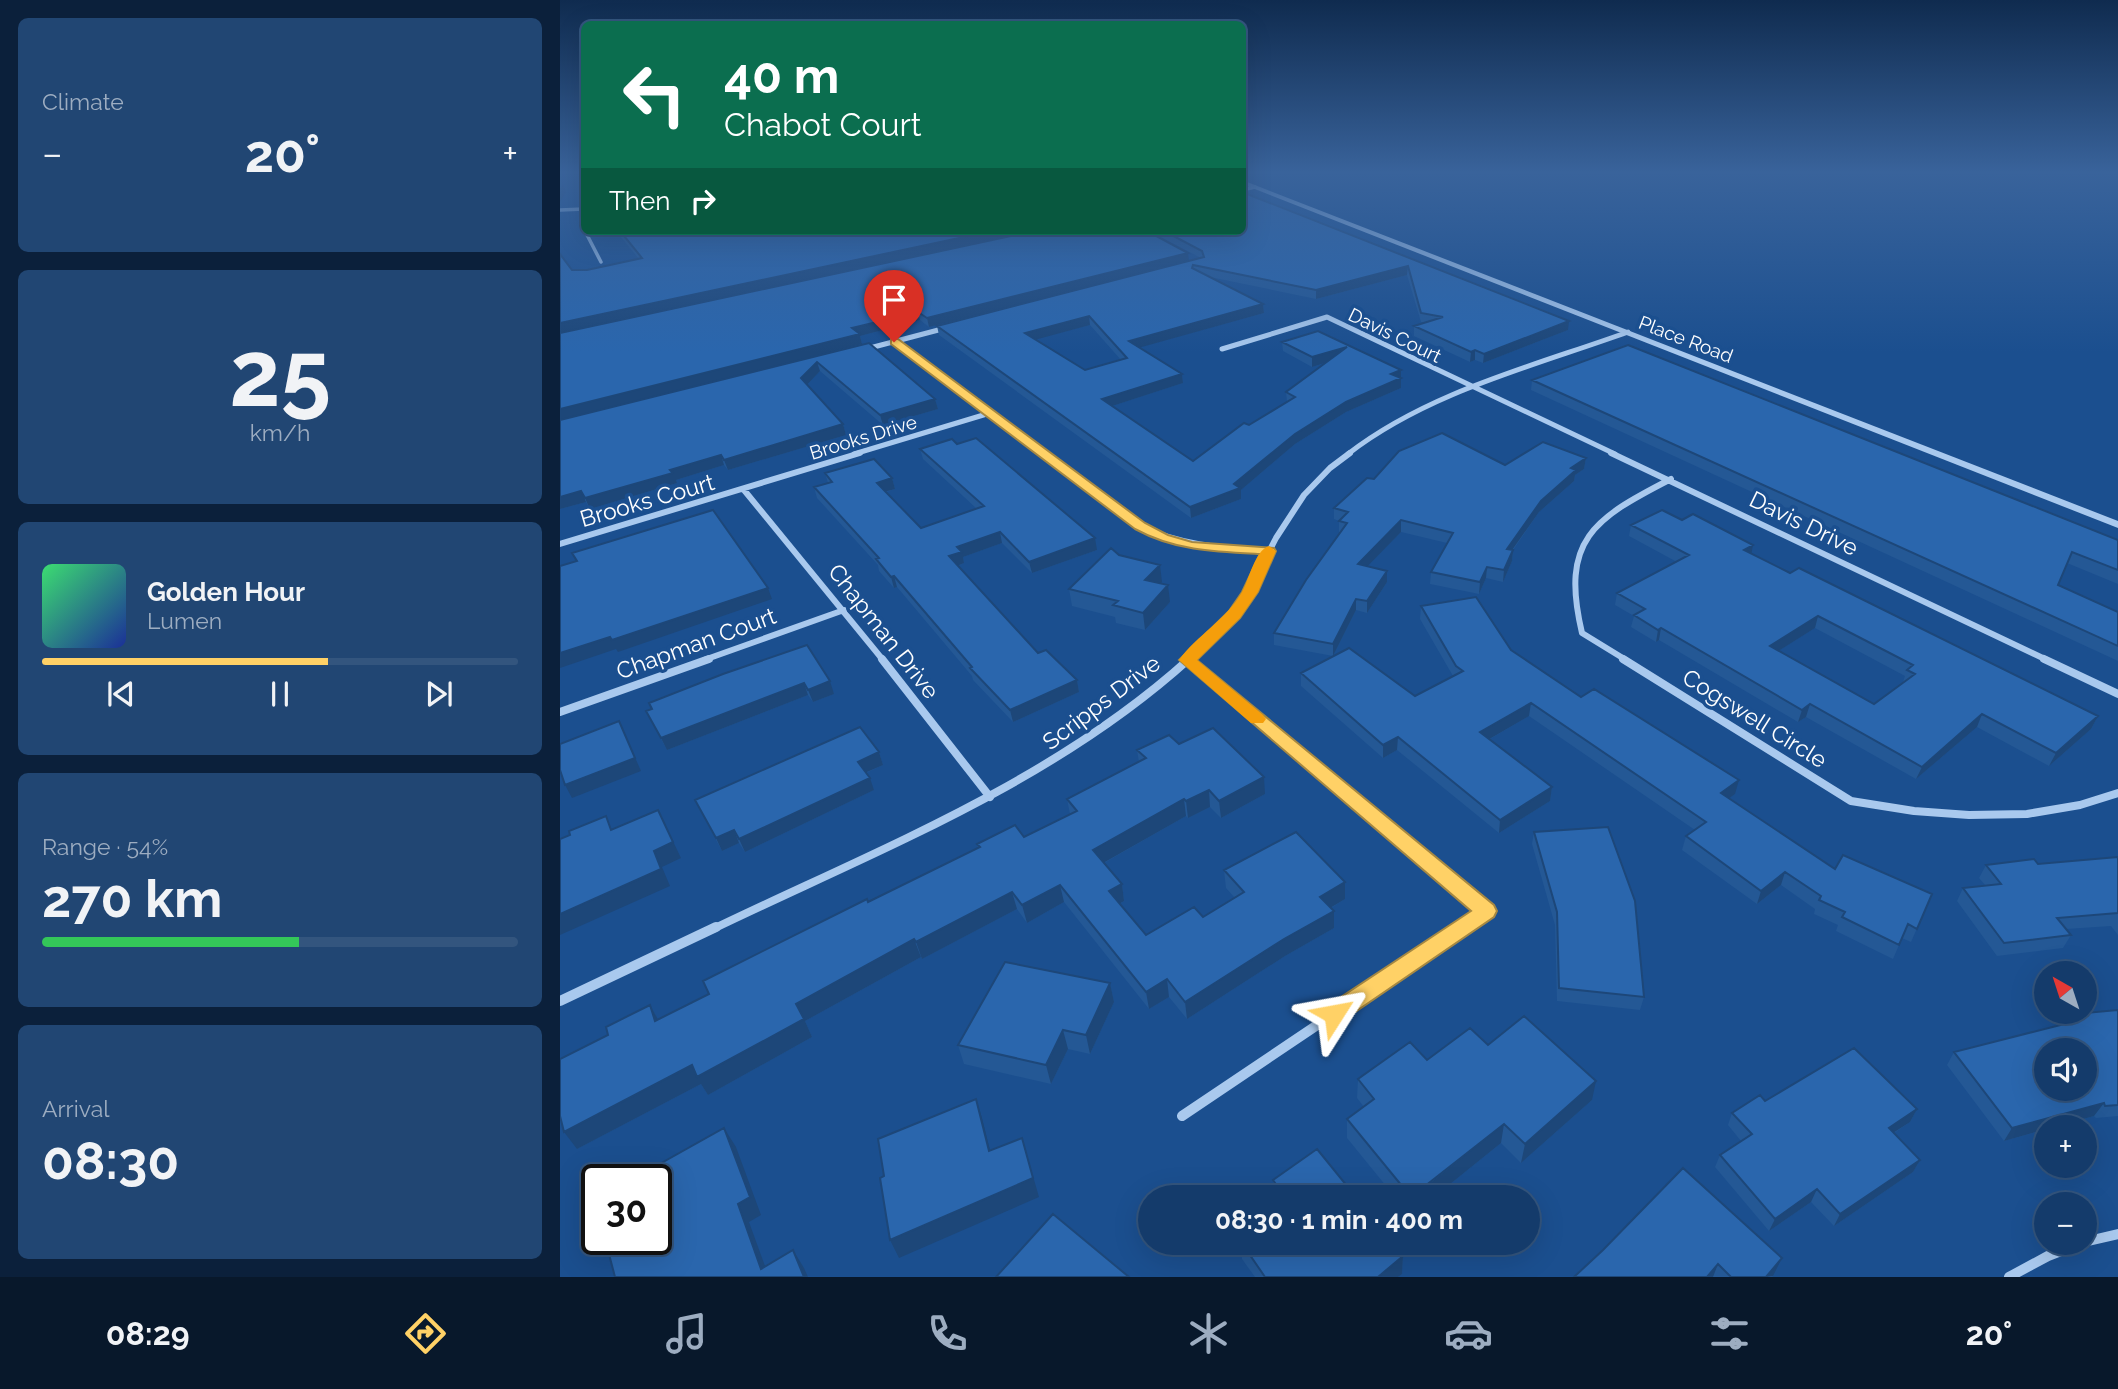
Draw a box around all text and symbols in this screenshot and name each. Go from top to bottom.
text: 40 m [724,47,839,104]
icon: left [609,49,700,140]
text: Climate [42,88,124,115]
text: Chabot Court [724,106,921,143]
text: 20° [245,123,320,184]
text: − [42,131,62,176]
text: + [502,131,518,176]
icon: right [684,182,722,220]
text: Then [609,186,670,216]
pin [864,270,924,342]
icon: arrive [875,281,913,319]
street label: Davis Court [1345,303,1446,367]
street label: Place Road [1636,311,1736,367]
text: 25 [229,320,331,427]
street label: Brooks Drive [807,410,919,464]
text: km/h [250,419,310,446]
street label: Brooks Court [577,468,718,532]
street label: Davis Drive [1745,485,1863,561]
street label: Chapman Drive [823,558,945,704]
text: Golden Hour [147,577,305,607]
street label: Chapman Court [613,602,780,684]
text: Lumen [147,607,222,634]
street label: Scripps Drive [1037,649,1165,755]
street label: Cogswell Circle [1678,663,1832,773]
icon: previous [102,675,140,713]
icon: pause [261,675,299,713]
icon: next [420,675,458,713]
text: Range · 54% [42,833,168,860]
text: 270 km [42,868,222,929]
north arrow [2034,961,2096,1024]
map controls [2034,961,2097,1255]
position arrow [1297,977,1371,1051]
button: sound [2034,1038,2097,1101]
text: Arrival [42,1095,109,1122]
button: + [2034,1115,2097,1178]
text: 08:30 [42,1130,179,1191]
speed limit sign: 30 [581,1164,672,1255]
button: − [2034,1192,2097,1255]
text: 08:30 · 1 min · 400 m [1215,1205,1463,1235]
icon: directions [401,1309,450,1358]
icon: music [662,1309,711,1358]
icon: phone [923,1309,972,1358]
icon: climate [1184,1309,1233,1358]
icon: car [1444,1309,1493,1358]
icon: filters [1705,1309,1754,1358]
text: 08:29 [106,1315,190,1352]
text: 20° [1966,1315,2012,1352]

